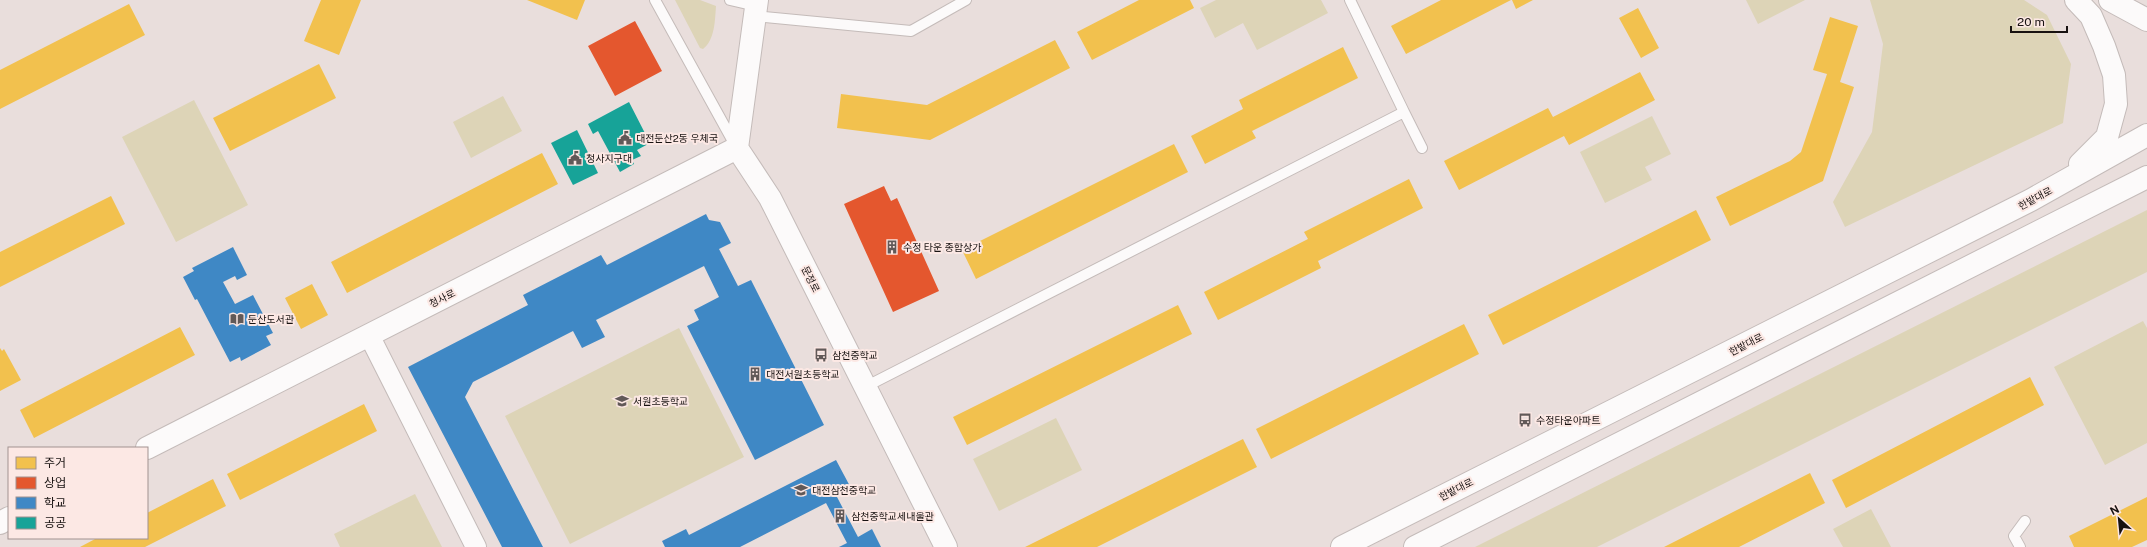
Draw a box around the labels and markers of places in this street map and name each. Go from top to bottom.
public building icon: 대전둔산2동 우체국 [617,130,633,146]
place label: 대전둔산2동 우체국 [636,132,718,144]
public building icon: 청사지구대 [567,150,583,166]
place label: 청사지구대 [586,152,632,164]
building icon: 수정 타운 종합상가 [884,239,900,255]
place label: 수정 타운 종합상가 [903,241,981,253]
library icon: 둔산도서관 [229,311,245,327]
place label: 둔산도서관 [248,313,295,325]
bus stop icon: 삼천중학교 [813,347,829,363]
place label: 삼천중학교 [832,349,878,361]
building icon: 대전서원초등학교 [747,366,763,382]
place label: 대전서원초등학교 [766,368,840,380]
school or university icon: 서원초등학교 [614,393,630,409]
place label: 서원초등학교 [633,395,688,407]
bus stop icon: 수정타운아파트 [1517,412,1533,428]
place label: 수정타운아파트 [1536,414,1600,426]
school or university icon: 대전삼천중학교 [793,482,809,498]
place label: 대전삼천중학교 [812,484,876,496]
building icon: 삼천중학교세내울관 [832,508,848,524]
place label: 삼천중학교세내울관 [851,510,935,522]

